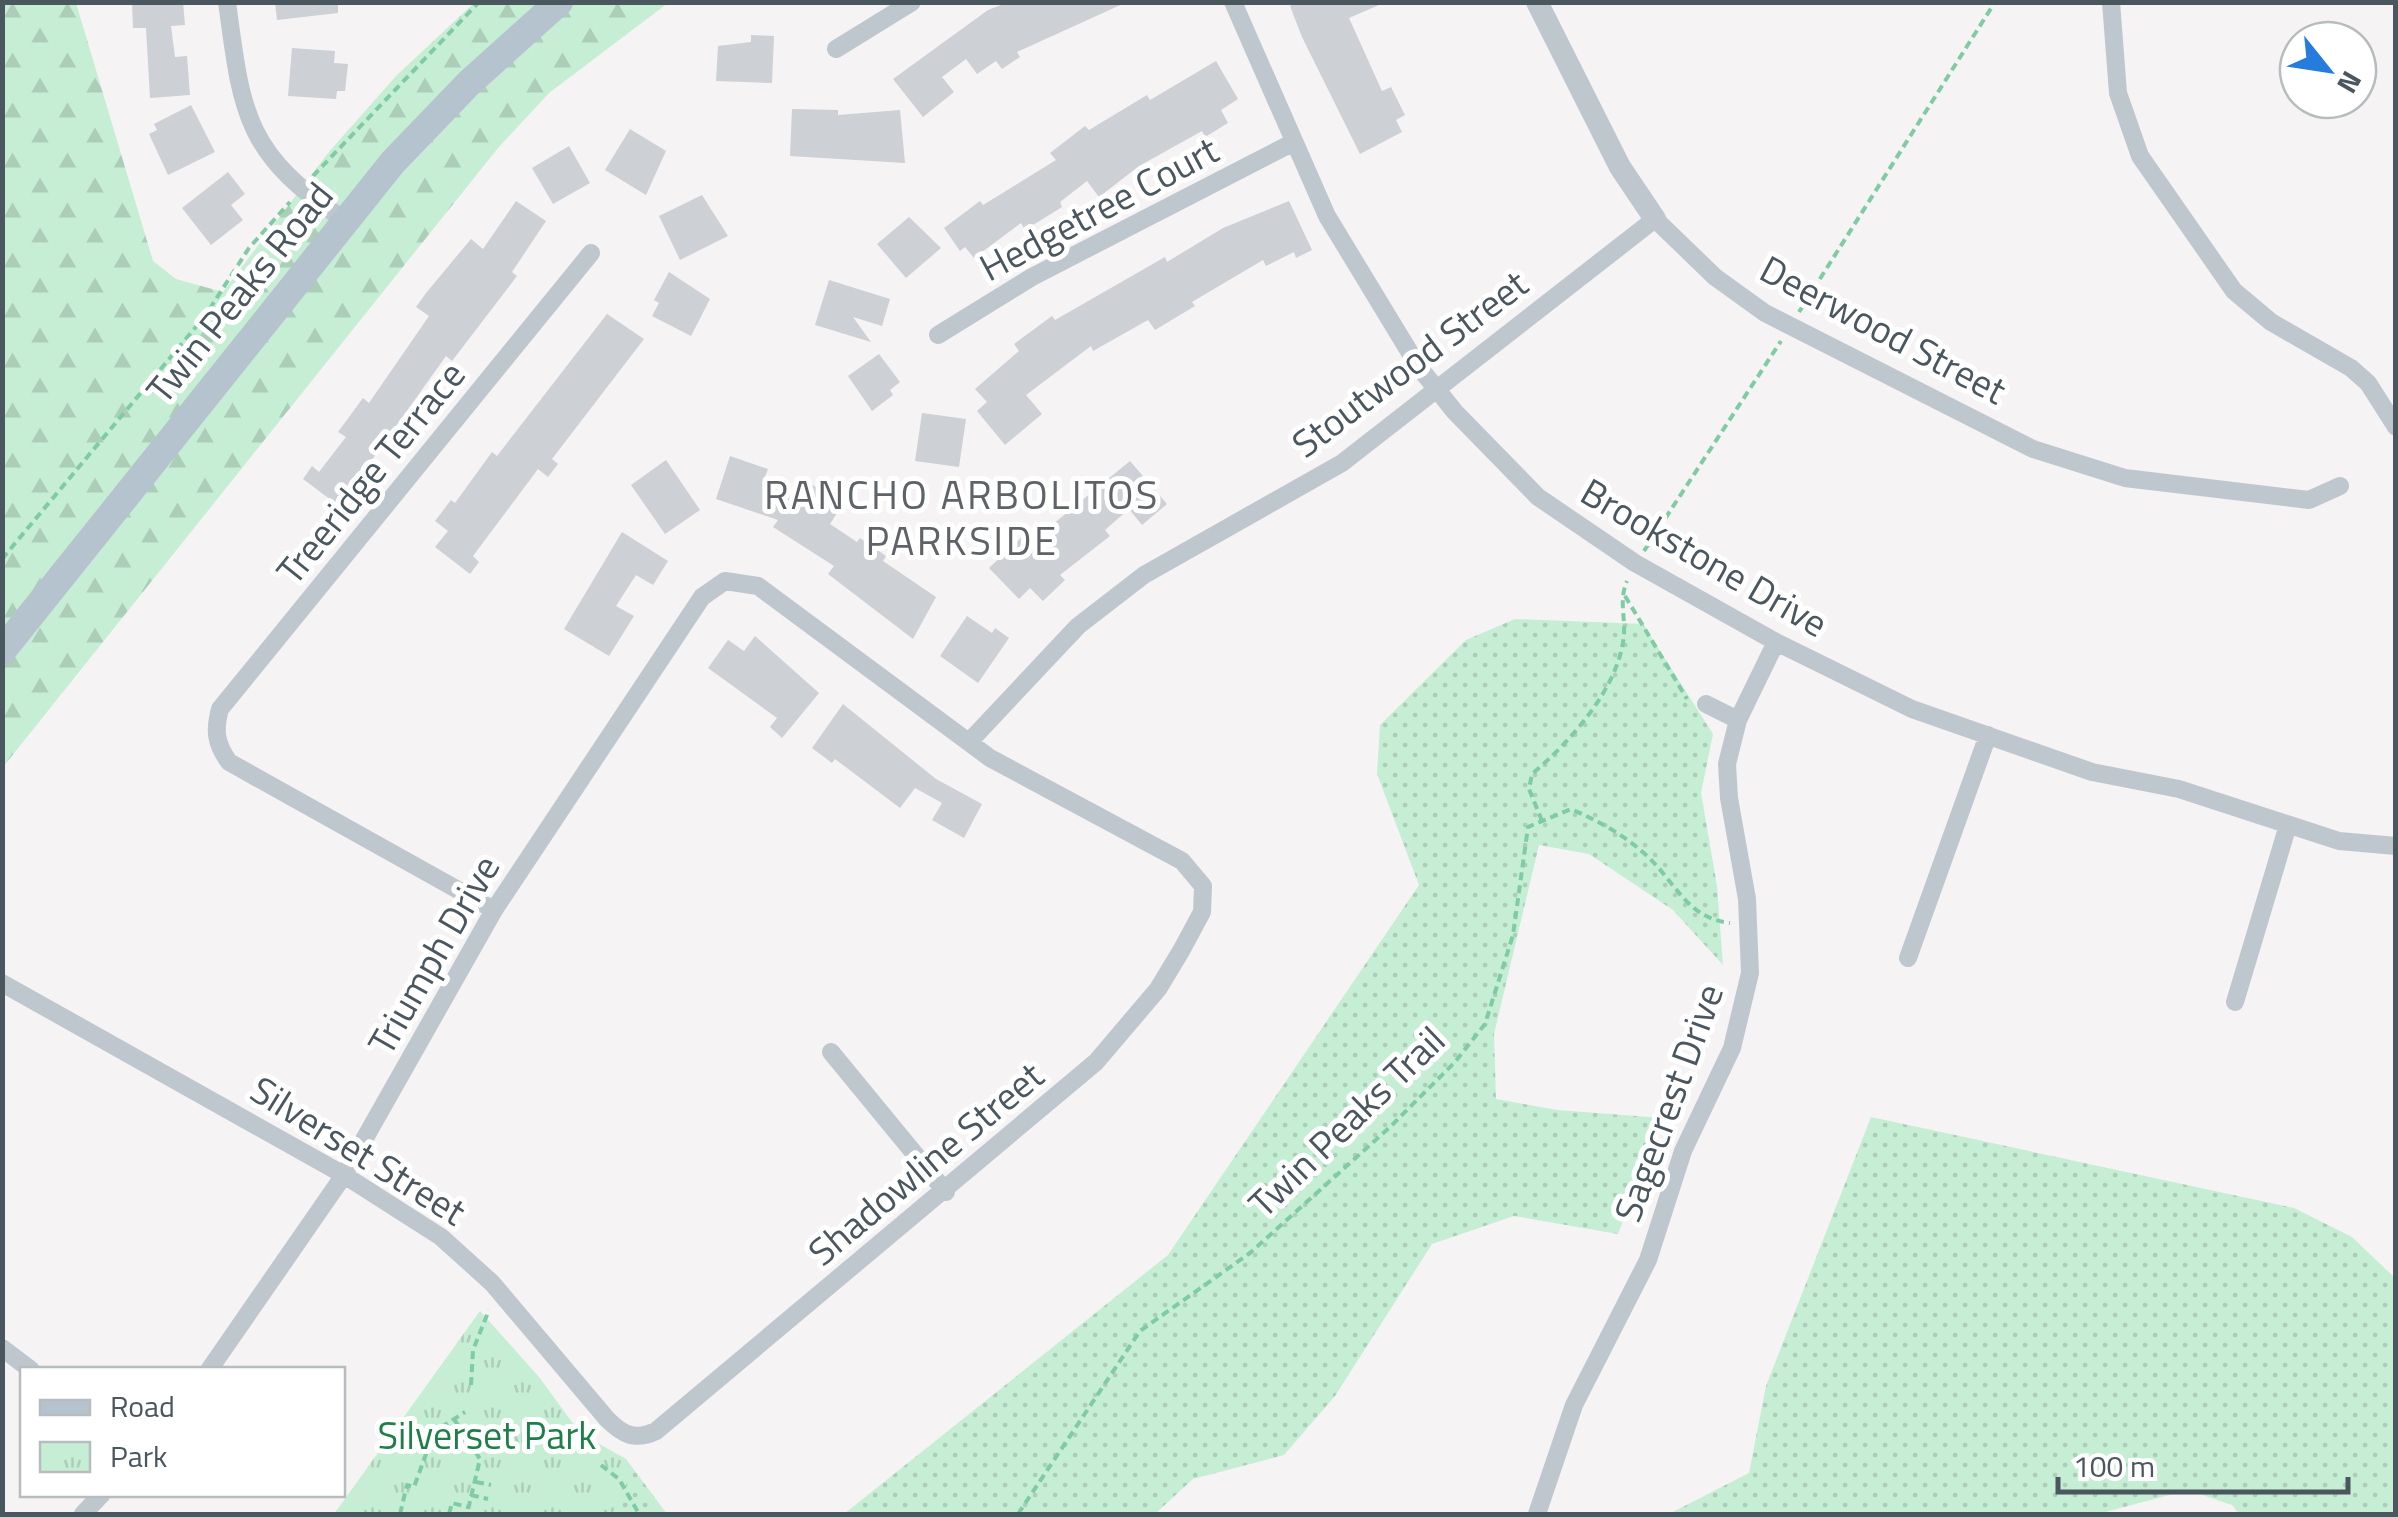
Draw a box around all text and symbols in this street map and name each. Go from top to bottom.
north arrow [2278,20,2378,120]
text: N [2327,64,2374,102]
street label: Hedgetree Court [969,121,1228,296]
street label: Twin Peaks Road [132,169,347,416]
street label: Deerwood Street [1750,240,2017,418]
street label: Stoutwood Street [1279,255,1540,471]
street label: Treeridge Terrace [262,348,479,597]
street label: Brookstone Drive [1570,463,1839,651]
district label: RANCHO ARBOLITOS PARKSIDE [764,464,1160,571]
street label: Triumph Drive [353,844,514,1065]
street label: Sagecrest Drive [1598,976,1738,1230]
street label: Twin Peaks Trail [1235,1012,1458,1230]
street label: Shadowline Street [795,1047,1056,1279]
street label: Silverset Street [240,1061,478,1239]
legend [20,1367,345,1497]
text: Road [110,1383,175,1429]
park label: Silverset Park [377,1406,597,1464]
scale bar [2058,1432,2348,1494]
text: Park [110,1433,167,1479]
text: 100 m [2073,1443,2155,1489]

